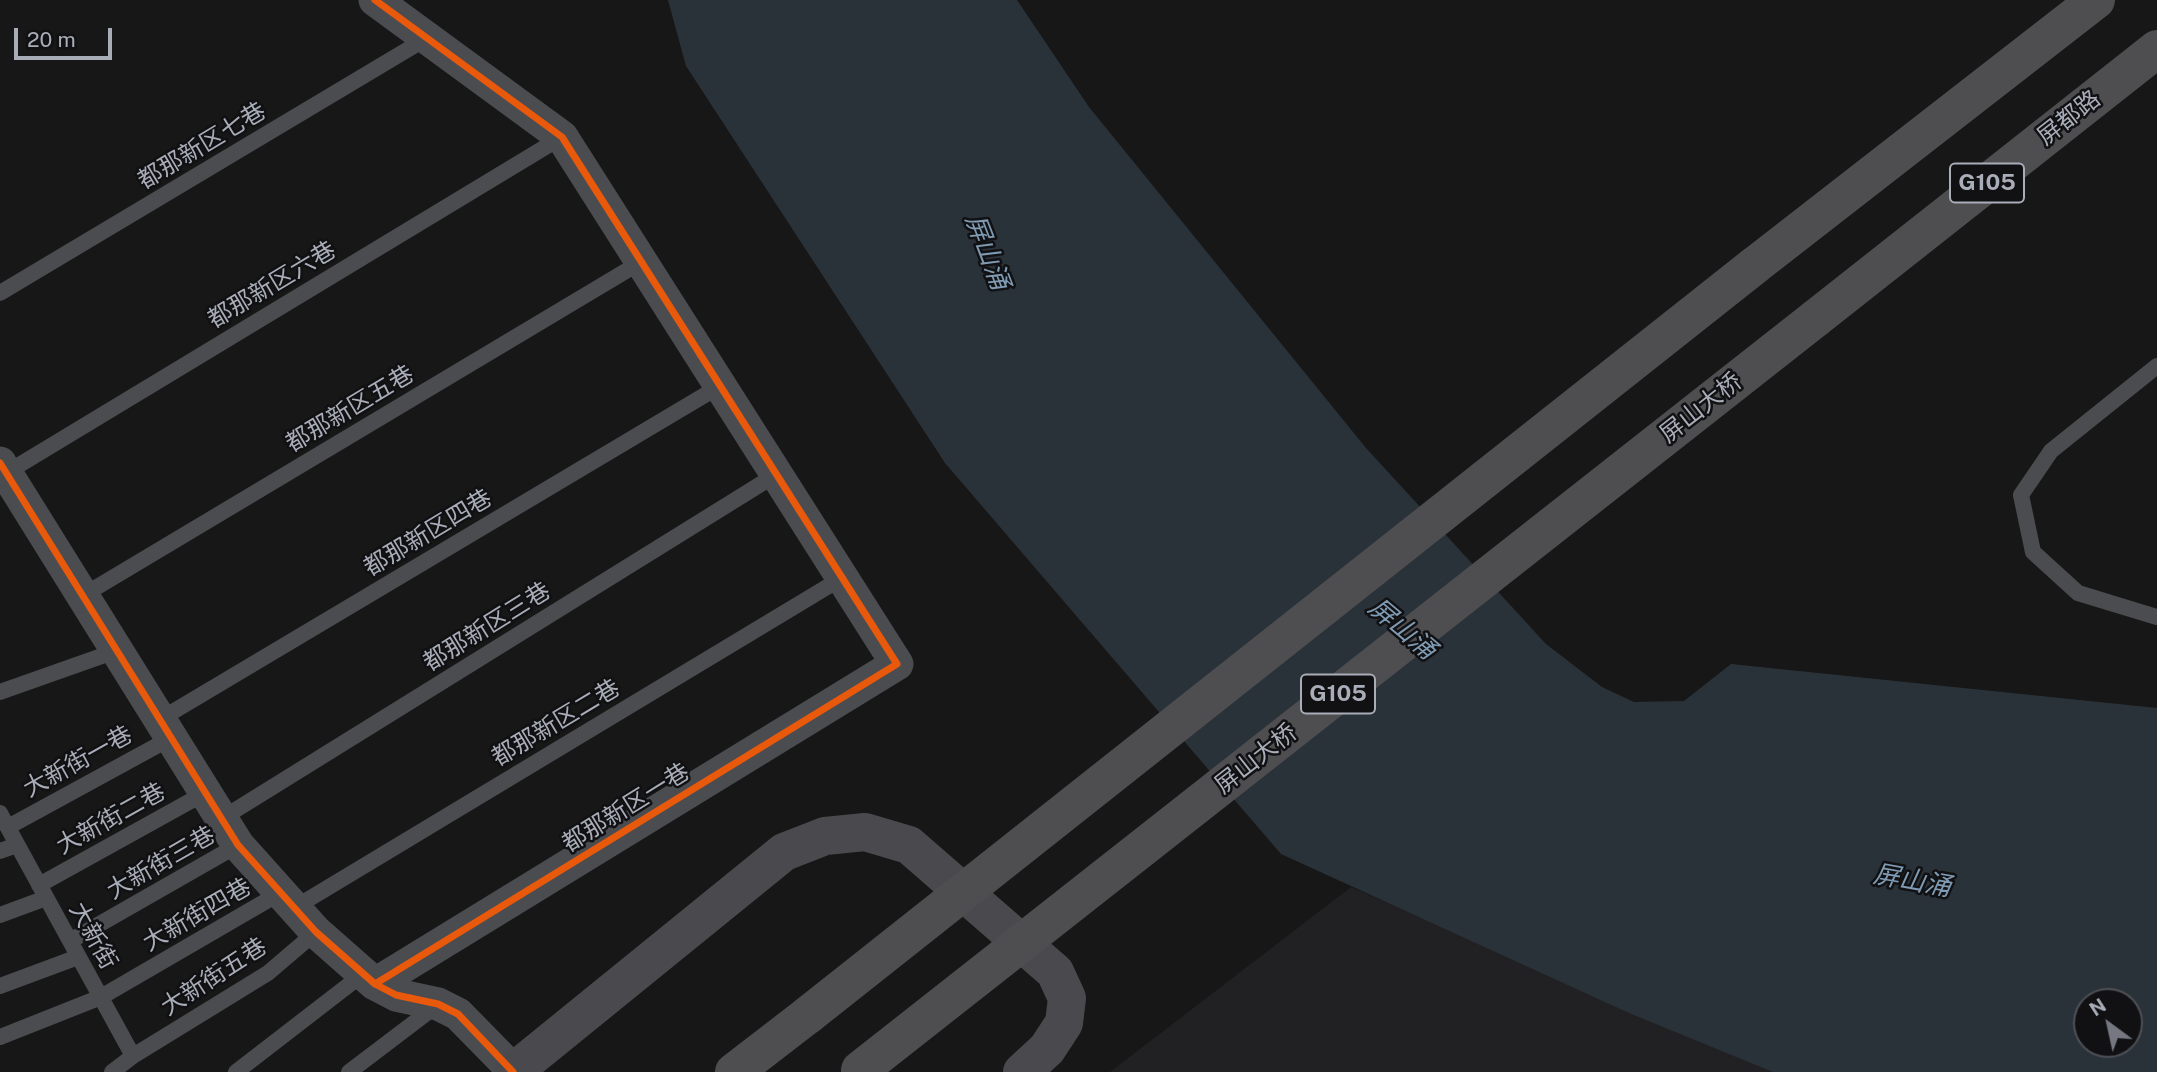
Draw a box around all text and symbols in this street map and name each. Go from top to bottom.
scale bar [18,14,116,58]
text: 20 m [27,27,76,52]
street label: 屏都路 [2032,84,2106,152]
street label: 都那新区七巷 [133,97,271,195]
road number: G105 [1950,164,2024,202]
water label: 屏山涌 [958,210,1016,294]
street label: 都那新区六巷 [203,236,341,334]
street label: 都那新区五巷 [281,360,419,458]
street label: 屏山大桥 [1654,367,1748,449]
street label: 都那新区四巷 [359,484,497,582]
street label: 都那新区三巷 [418,577,556,677]
water label: 屏山涌 [1362,592,1442,666]
street label: 都那新区二巷 [487,674,625,772]
road number: G105 [1301,674,1375,714]
street label: 屏山大桥 [1209,718,1303,800]
street label: 大新街一巷 [19,720,137,804]
street label: 都那新区一巷 [557,758,695,858]
street label: 大新街二巷 [52,777,170,861]
street label: 大新街三巷 [102,821,220,905]
water label: 屏山涌 [1871,859,1953,903]
street label: 大新街四巷 [138,873,256,957]
street label: 大新街 [63,898,123,974]
street label: 大新街五巷 [156,932,272,1022]
north arrow [2073,988,2143,1058]
text: N [2085,994,2110,1020]

